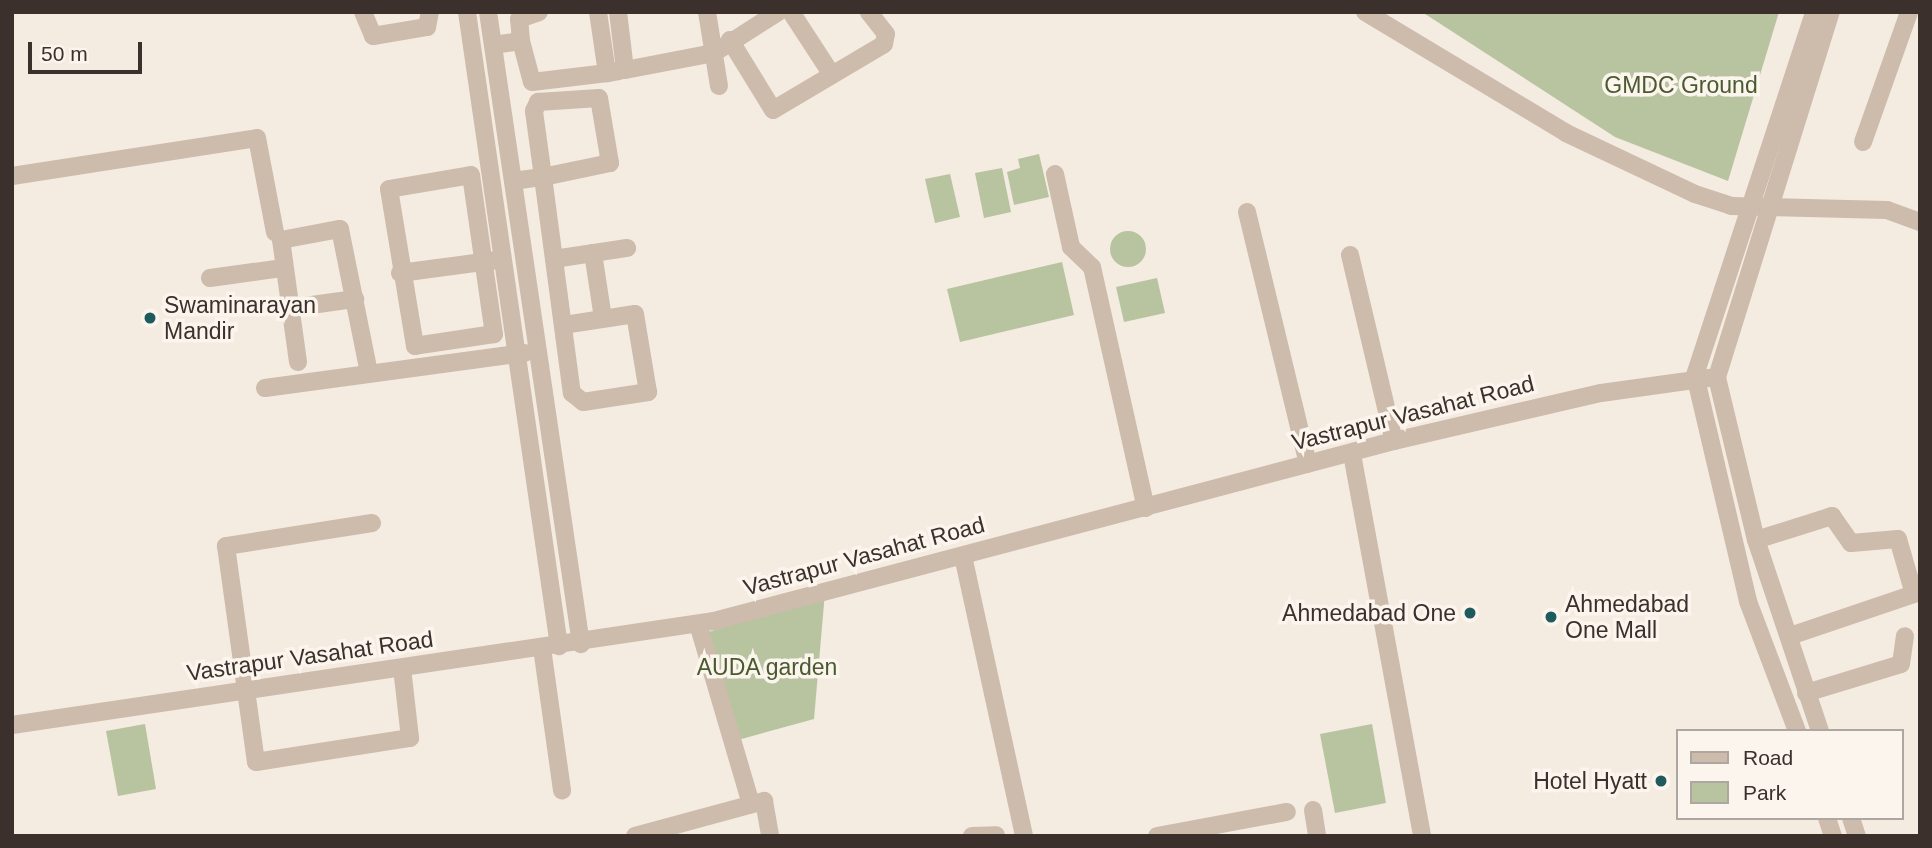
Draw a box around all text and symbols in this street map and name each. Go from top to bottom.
scale bar [32,28,145,72]
text: 50 m [41,42,88,65]
park label: GMDC Ground [1604,71,1758,99]
place label: Swaminarayan Mandir [164,291,316,345]
marker: Swaminarayan Mandir [142,310,158,326]
street label: Vastrapur Vasahat Road [1289,370,1537,456]
street label: Vastrapur Vasahat Road [740,511,988,601]
place label: Ahmedabad One Mall [1565,590,1689,644]
place label: Ahmedabad One [1282,599,1456,627]
marker: Ahmedabad One [1462,605,1478,621]
marker: Ahmedabad One Mall [1543,609,1559,625]
street label: Vastrapur Vasahat Road [185,625,435,687]
park label: AUDA garden [696,653,838,681]
legend [1676,729,1904,820]
text: Road [1743,746,1793,769]
place label: Hotel Hyatt [1533,767,1647,795]
marker: Hotel Hyatt [1653,773,1669,789]
text: Park [1743,781,1786,804]

